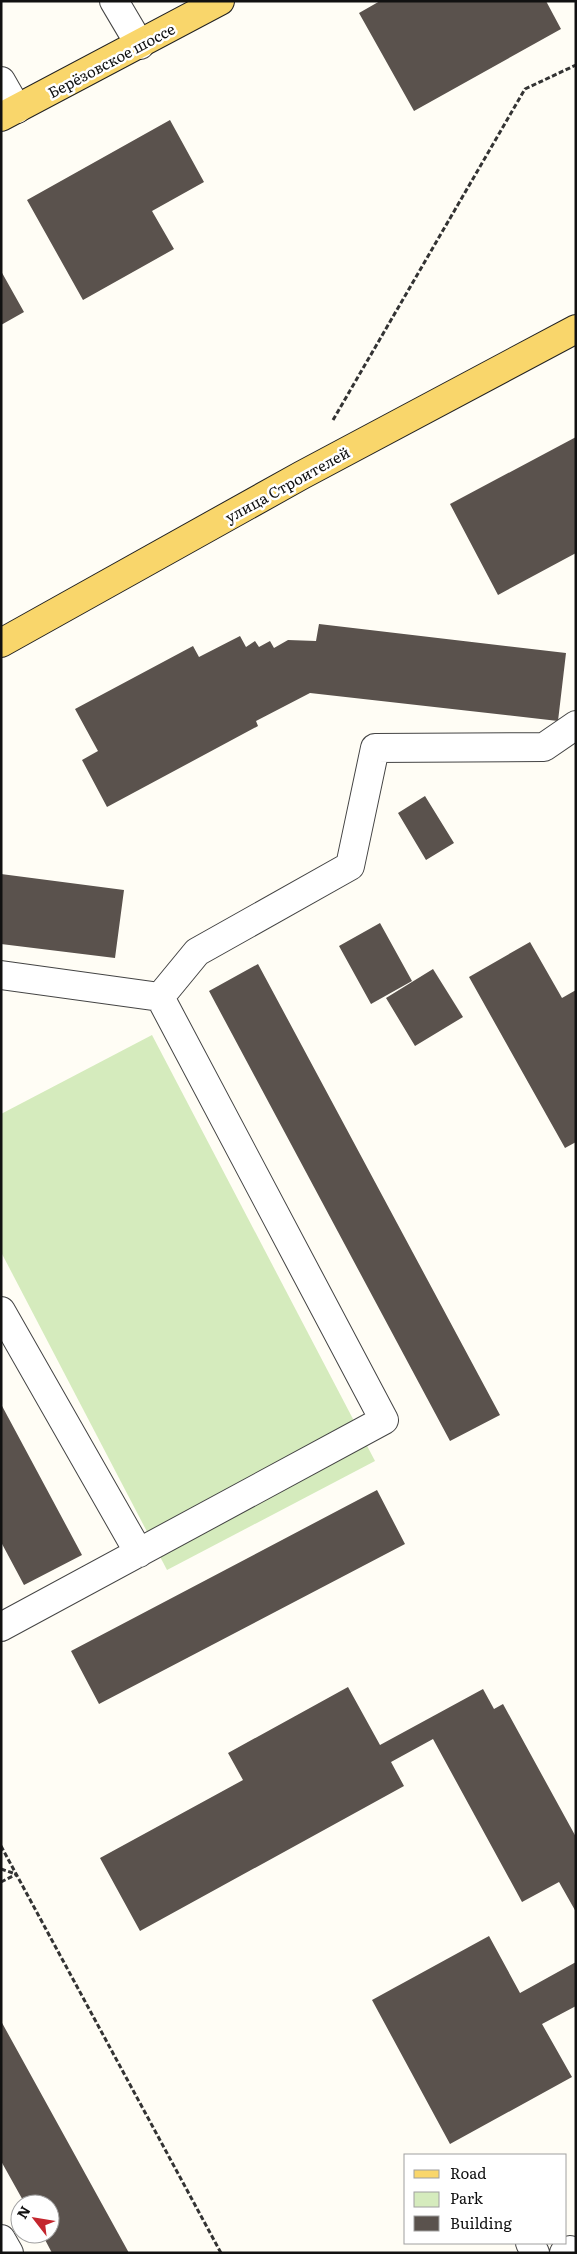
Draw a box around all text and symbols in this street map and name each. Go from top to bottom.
street label: Берёзовское шоссе [43,17,179,103]
street label: улица Строителей [220,440,354,528]
legend [404,2154,567,2244]
text: Road [450,2161,486,2184]
text: Park [450,2186,484,2209]
north arrow [10,2194,60,2244]
text: N [11,2201,35,2222]
text: Building [450,2211,512,2234]

